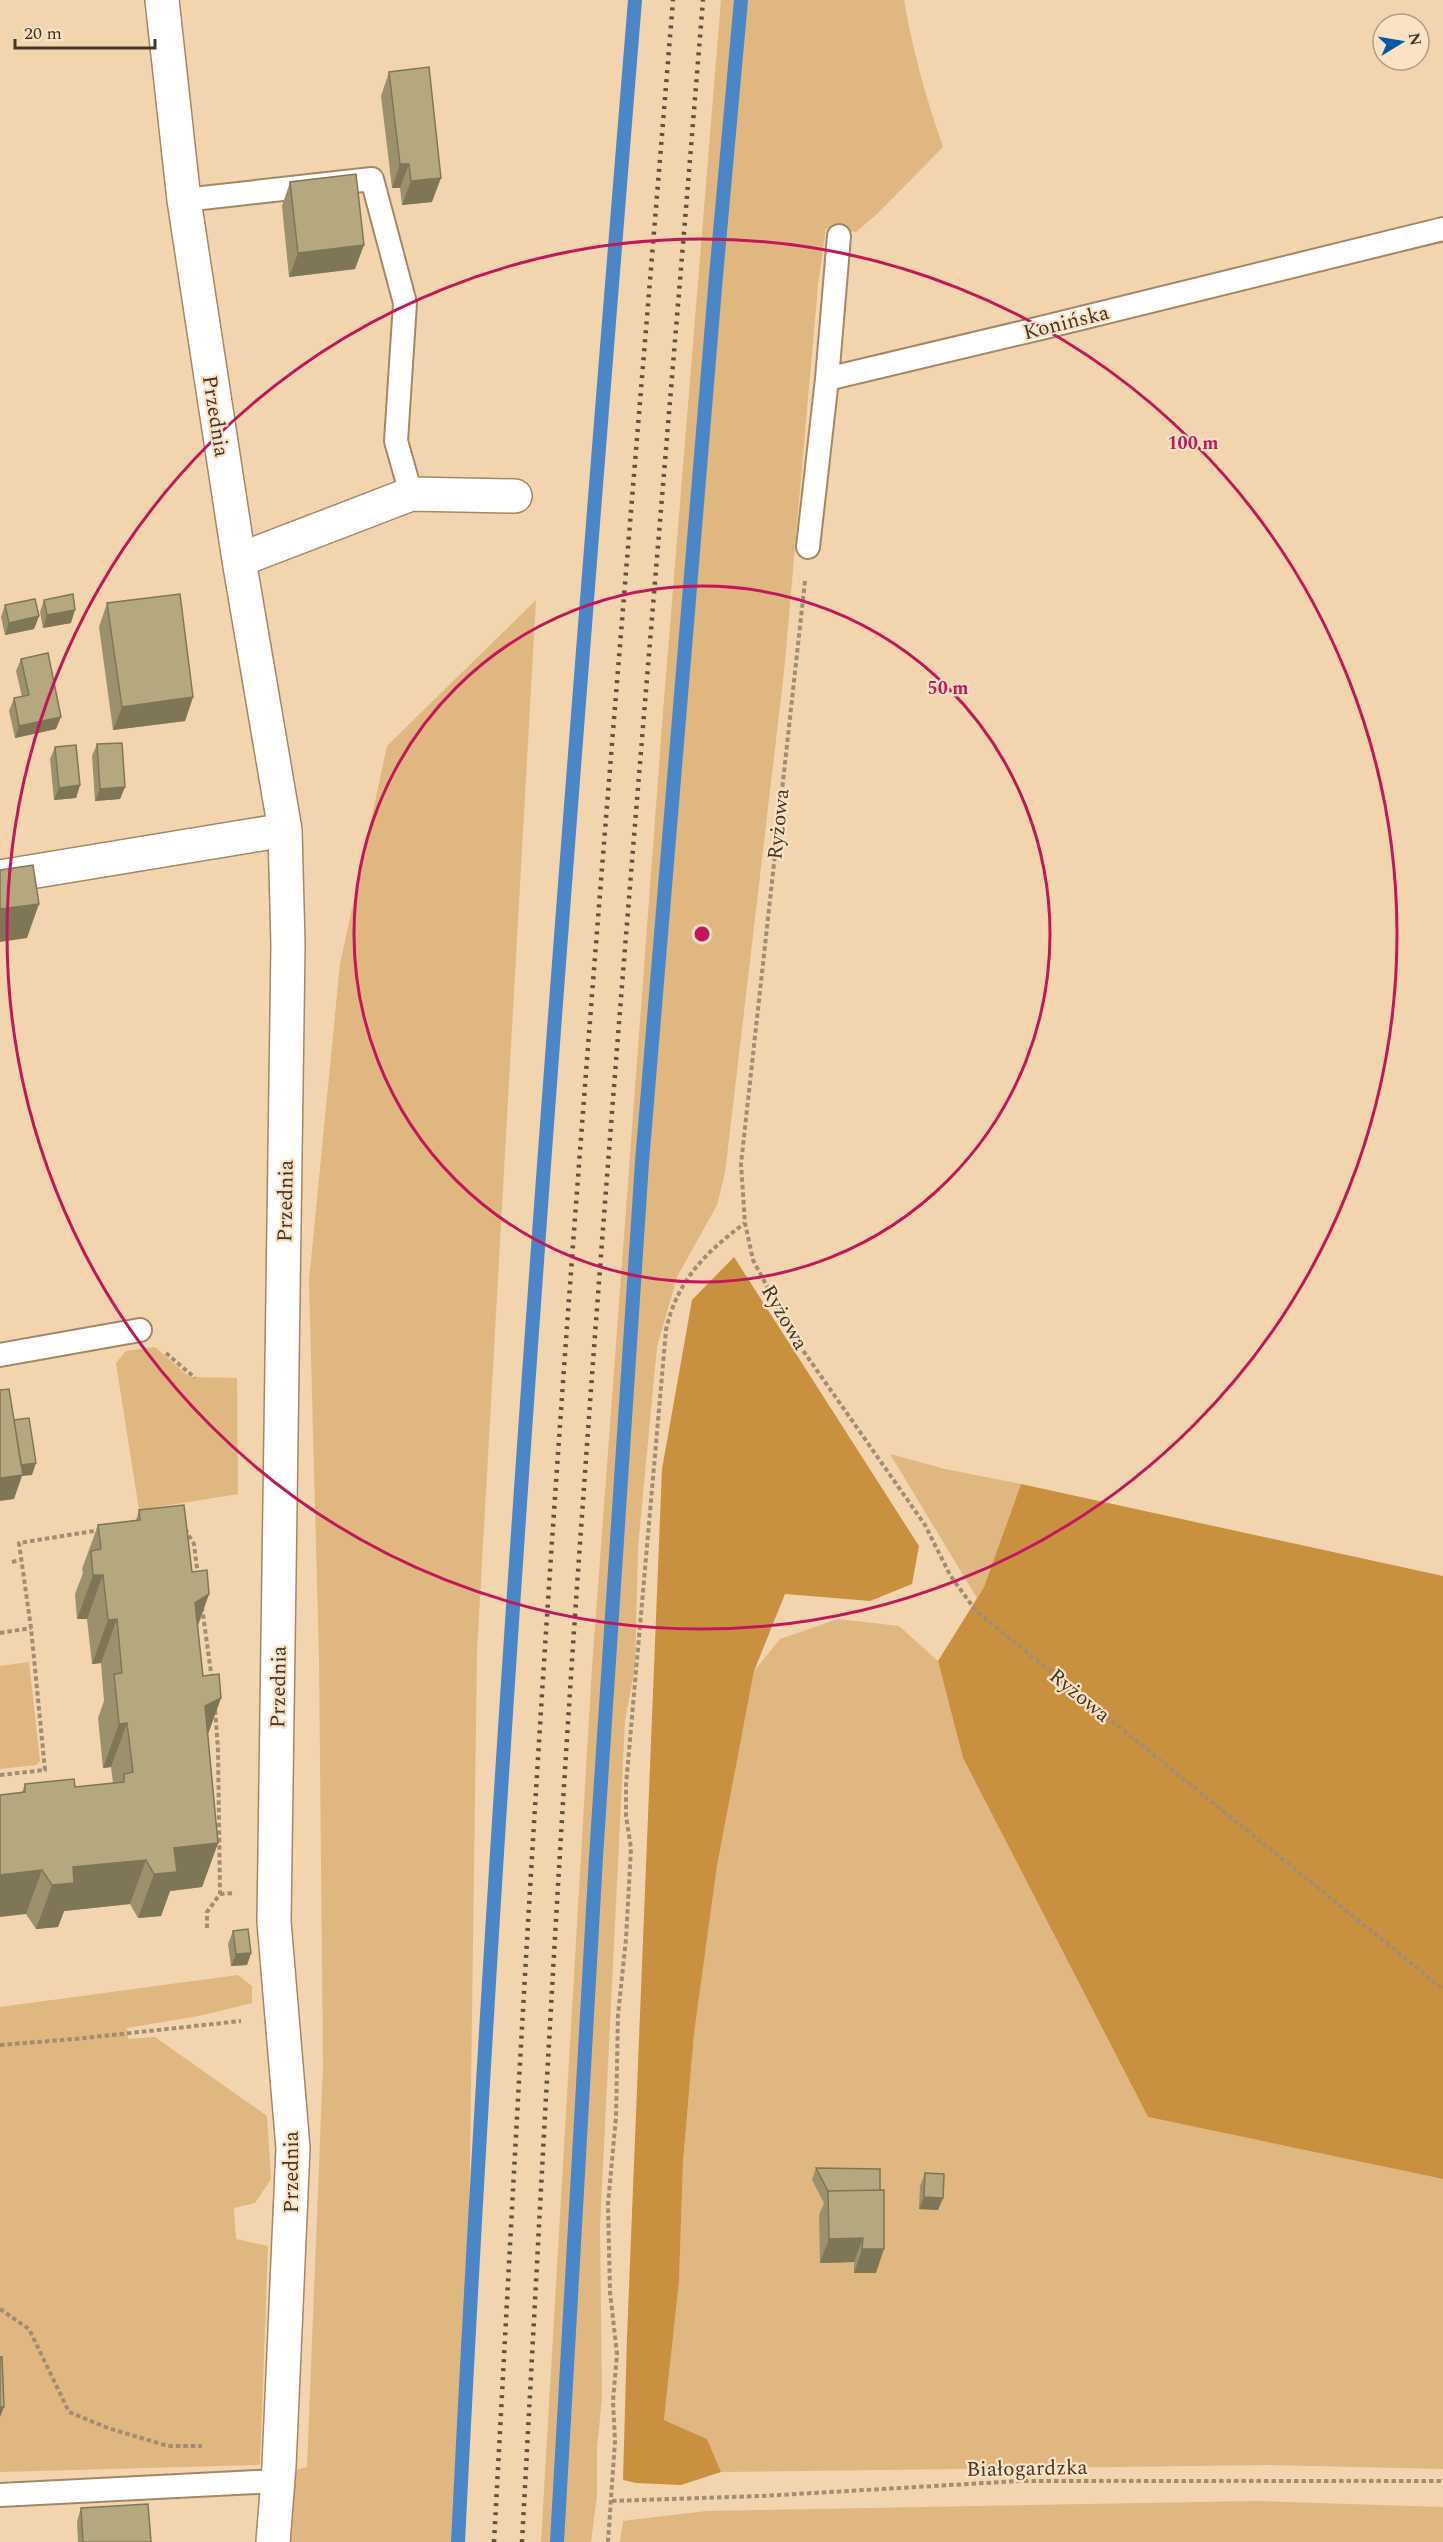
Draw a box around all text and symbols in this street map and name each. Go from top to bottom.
scale bar [15,12,154,50]
north arrow [1371,12,1431,72]
text: 20 m [24,20,62,47]
text: N [1402,31,1428,48]
street label: Konińska [1020,297,1113,349]
street label: Przednia [193,373,237,460]
text: 100 m [1167,430,1219,457]
text: 50 m [928,675,968,702]
street label: Ryżowa [759,786,799,861]
centre of rings [692,924,712,944]
street label: Przednia [269,1159,303,1242]
street label: Ryżowa [752,1279,816,1357]
street label: Przednia [262,1645,296,1728]
street label: Ryżowa [1042,1661,1118,1731]
street label: Przednia [276,2130,308,2213]
street label: Białogardzka [966,2452,1089,2486]

